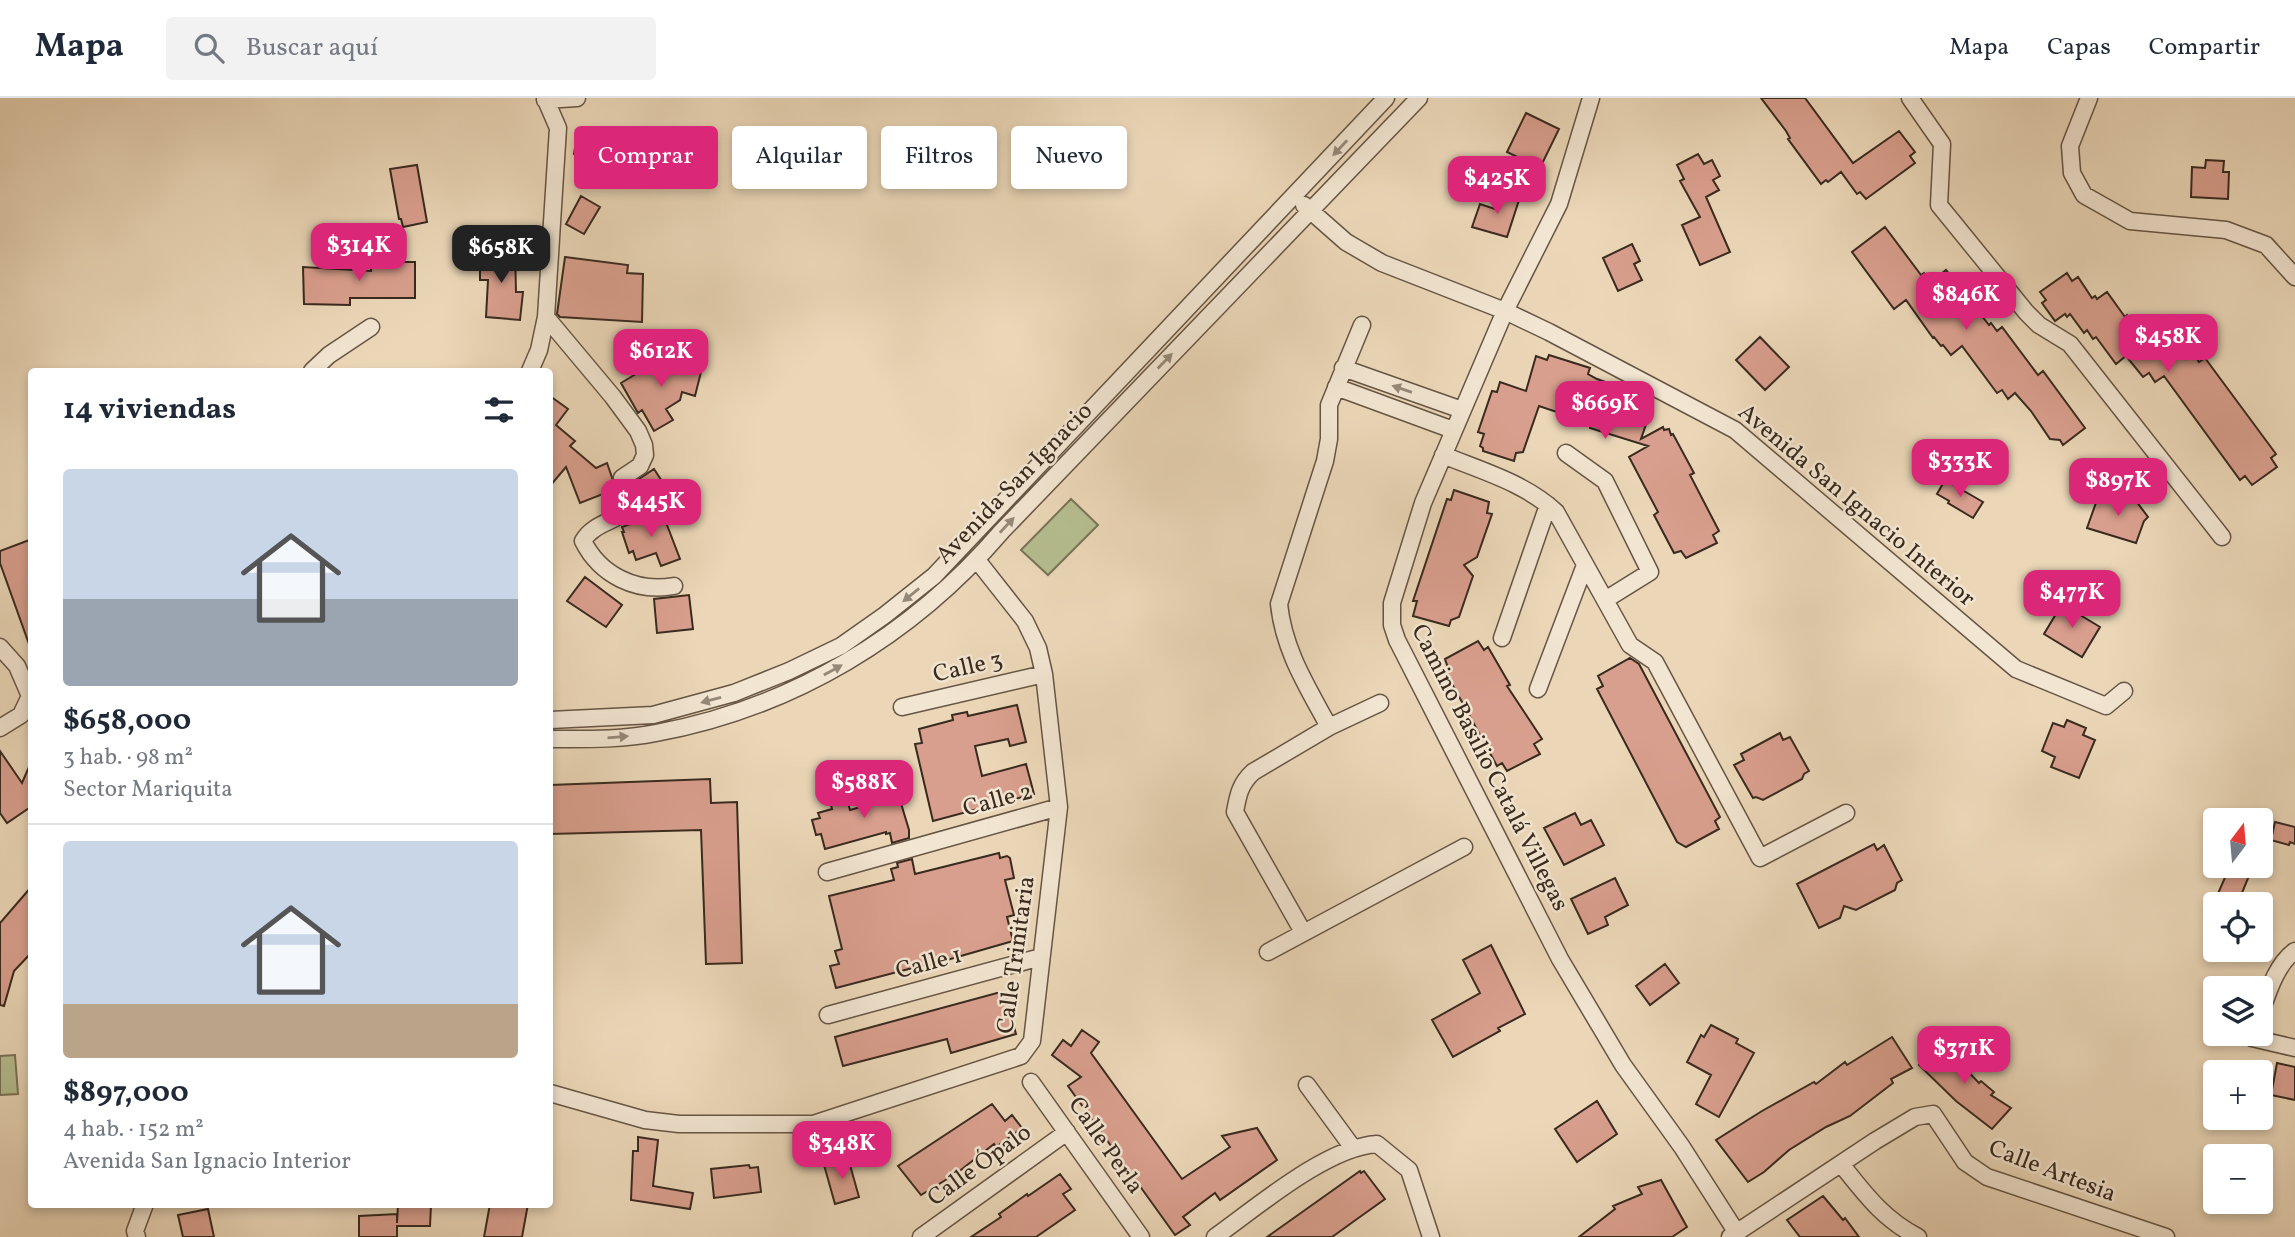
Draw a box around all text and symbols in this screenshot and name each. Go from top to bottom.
search box [166,17,656,80]
text: Mapa [35,25,124,71]
icon: search [190,29,228,67]
text: Buscar aquí [246,30,378,66]
text: Mapa [1949,31,2009,65]
text: Capas [2047,31,2111,65]
text: Compartir [2149,31,2260,65]
chip: Comprar [574,126,718,189]
chip: Alquilar [732,126,867,189]
chip: Filtros [881,126,997,189]
chip: Nuevo [1011,126,1127,189]
one-way arrow [1332,139,1348,156]
pin: $425K [1448,156,1546,216]
text: $425K [1464,163,1530,195]
pin: $314K [310,223,408,283]
pin: $658K [452,226,550,285]
text: $314K [327,230,391,262]
text: $658K [468,232,534,264]
pin: $846K [1917,272,2015,332]
text: $846K [1932,279,2000,311]
pin: $458K [2119,314,2217,374]
text: $458K [2135,321,2201,353]
pin: $612K [612,330,710,389]
text: $612K [629,336,693,368]
one-way arrow [1156,353,1173,370]
pin: $669K [1556,382,1654,441]
one-way arrow [1392,383,1413,394]
text: $669K [1571,388,1639,420]
text: 14 viviendas [63,389,236,431]
icon: filters [480,391,518,429]
street label: Avenida San Ignacio [929,396,1101,572]
street label: Avenida San Ignacio Interior [1730,396,1982,616]
pin: $333K [1911,440,2009,499]
text: $333K [1928,446,1992,478]
pin: $897K [2069,458,2167,518]
text: $897K [2085,465,2151,497]
pin: $445K [602,480,700,539]
text: $445K [617,486,685,518]
icon: home [228,515,354,641]
one-way arrow [999,516,1015,534]
pin: $477K [2023,570,2121,630]
text: $477K [2039,577,2105,609]
one-way arrow [902,587,920,602]
street label: Camino Basilio Catalá Villegas [1402,619,1576,917]
street label: Calle 3 [930,644,1006,692]
one-way arrow [823,664,843,676]
one-way arrow [700,695,721,705]
text: $658,000 [63,700,191,742]
one-way arrow [607,731,629,742]
text: 3 hab. · 98 m² [63,742,193,774]
pin: $588K [815,760,913,820]
text: $588K [831,767,897,799]
text: Sector Mariquita [63,774,233,806]
street label: Calle 2 [959,775,1037,827]
north arrow [2203,808,2273,878]
map controls [2203,808,2273,1214]
street label: Calle Trinitaria [989,874,1045,1036]
icon: home [228,887,354,1013]
button: locate [2203,892,2273,962]
street label: Calle 1 [892,939,966,989]
button: layers [2203,976,2273,1046]
pin: $371K [1915,1026,2013,1086]
text: $371K [1933,1033,1995,1065]
button: + [2203,1060,2273,1130]
text: $897,000 [63,1072,189,1114]
street label: Calle Perla [1059,1090,1151,1202]
text: 4 hab. · 152 m² [63,1114,204,1146]
street label: Calle Ópalo [921,1117,1039,1215]
pin: $348K [793,1122,891,1181]
text: $348K [808,1128,876,1160]
street label: Calle Artesia [1983,1132,2121,1212]
button: − [2203,1144,2273,1214]
text: Avenida San Ignacio Interior [63,1146,351,1178]

